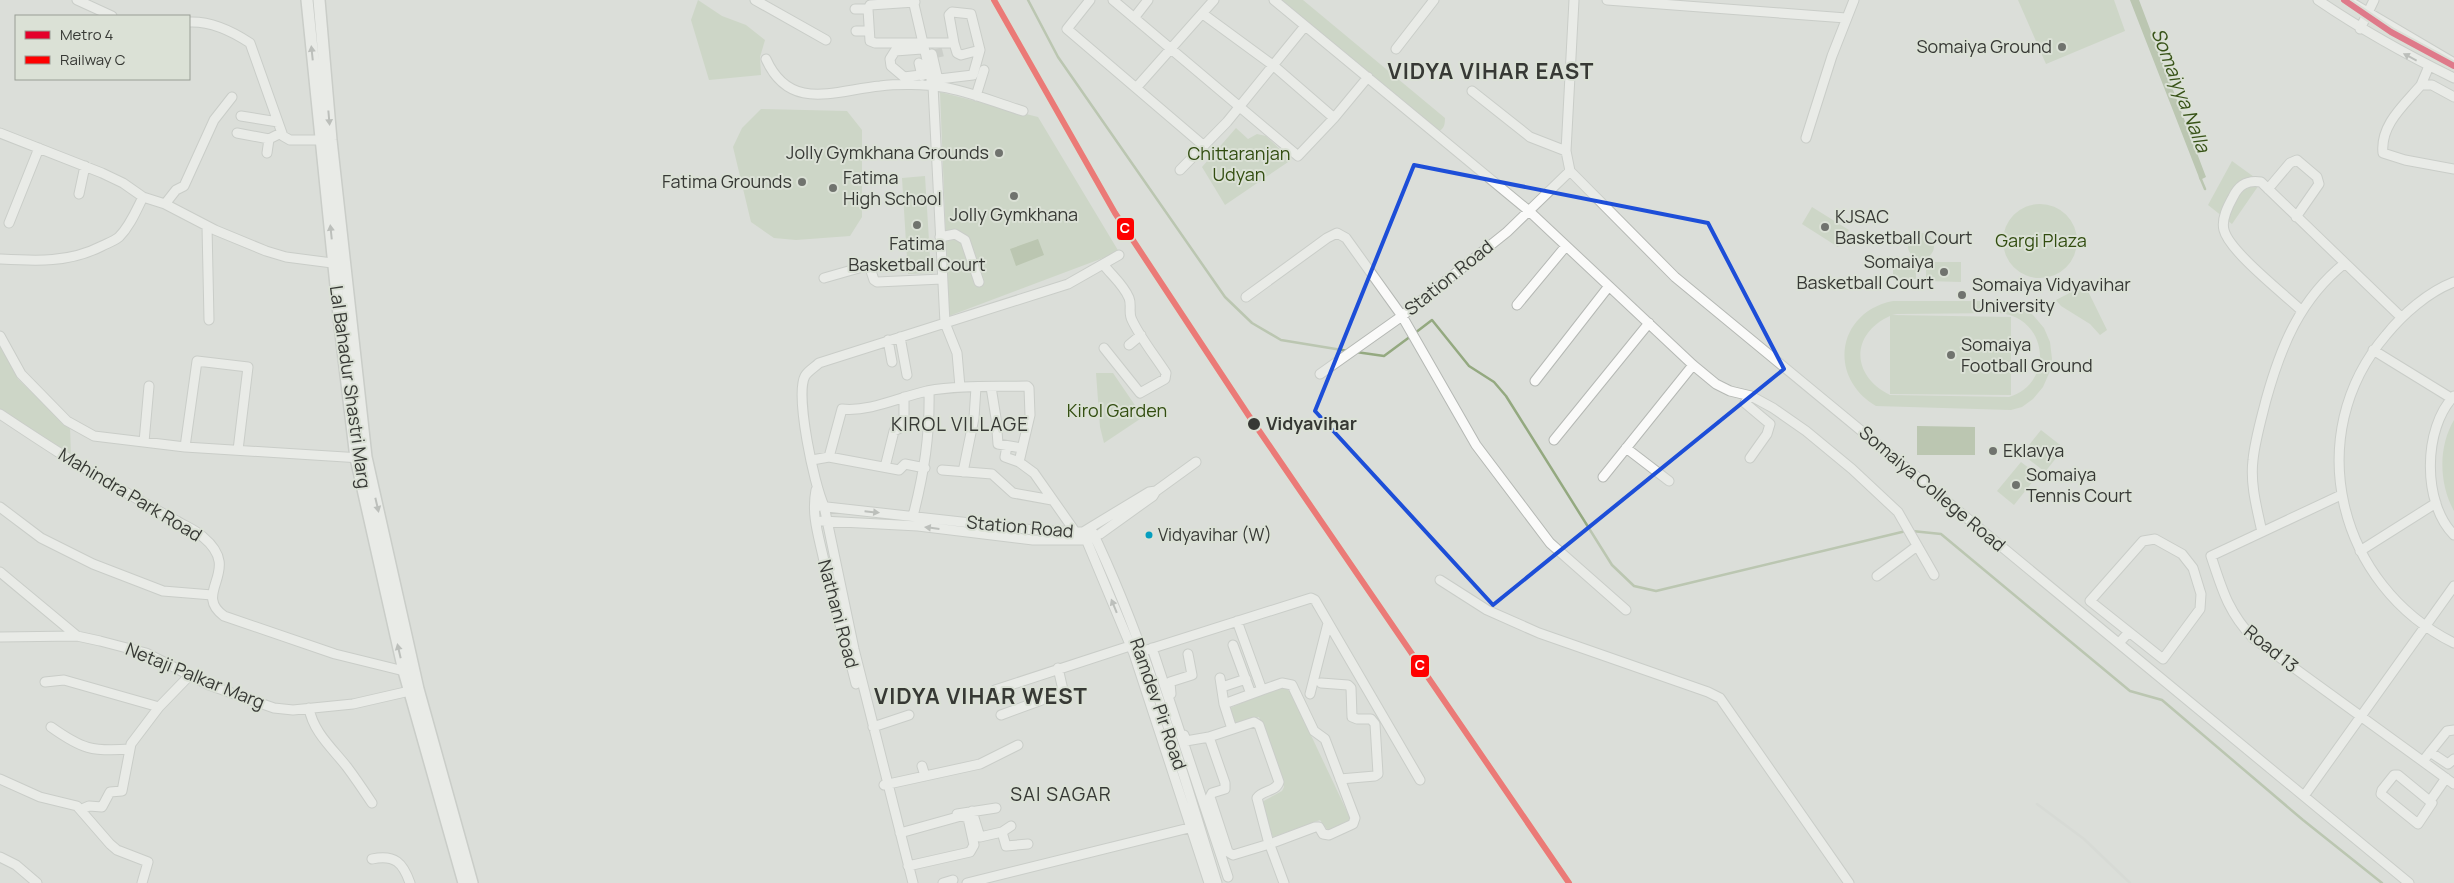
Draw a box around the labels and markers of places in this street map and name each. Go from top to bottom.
place label: Somaiya Ground [1916,34,2052,58]
marker: Somaiya Ground [2056,41,2068,53]
place label: Jolly Gymkhana Grounds [786,140,989,164]
marker: Jolly Gymkhana Grounds [993,147,1005,159]
place label: Fatima High School [843,165,942,210]
place label: Fatima Grounds [662,169,792,193]
marker: Fatima Grounds [796,176,808,188]
marker: Fatima High School [827,182,839,194]
marker: Jolly Gymkhana [1008,190,1020,202]
place label: Jolly Gymkhana [950,202,1078,226]
place label: KJSAC Basketball Court [1835,204,1973,249]
marker: Fatima Basketball Court [911,219,923,231]
marker: KJSAC Basketball Court [1819,221,1831,233]
place label: Fatima Basketball Court [848,231,986,276]
place label: Somaiya Basketball Court [1796,249,1934,294]
marker: Somaiya Basketball Court [1938,266,1950,278]
place label: Somaiya Vidyavihar University [1972,272,2131,317]
marker: Somaiya Vidyavihar University [1956,289,1968,301]
place label: Somaiya Football Ground [1961,332,2093,377]
marker: Somaiya Football Ground [1945,349,1957,361]
place label: Vidyavihar [1266,411,1357,435]
marker: Vidyavihar [1246,416,1262,432]
place label: Eklavya [2003,438,2064,462]
marker: Eklavya [1987,445,1999,457]
place label: Somaiya Tennis Court [2026,462,2132,507]
marker: Somaiya Tennis Court [2010,479,2022,491]
place label: Vidyavihar (W) [1158,523,1272,546]
marker: Vidyavihar (W) [1144,530,1154,540]

